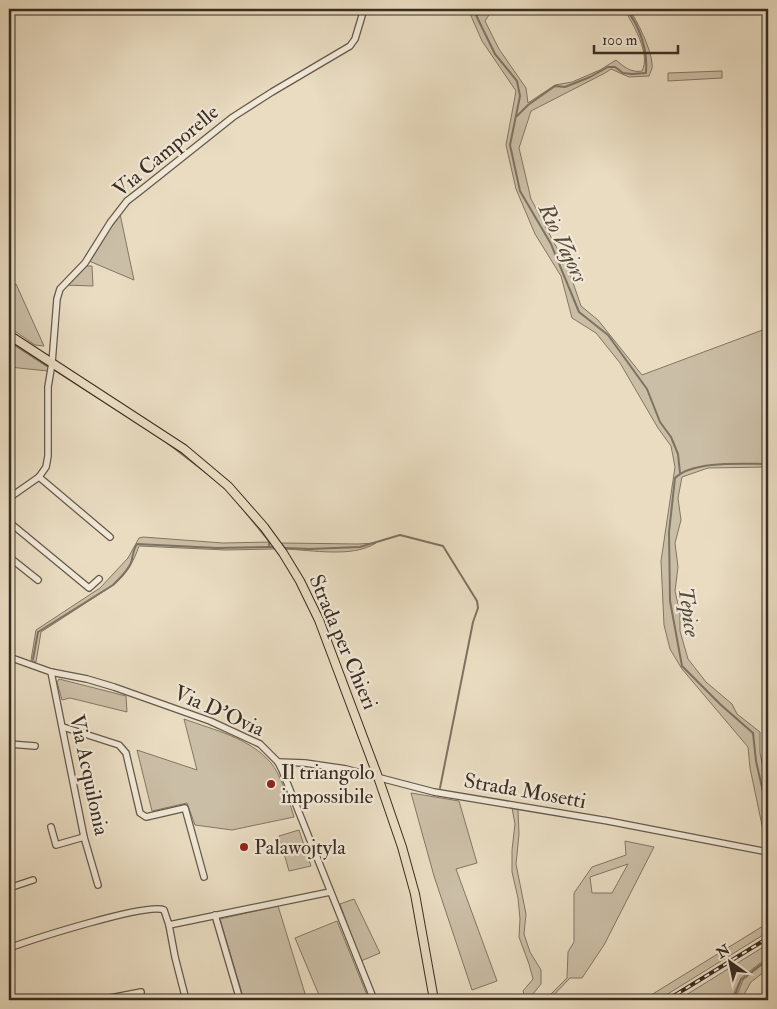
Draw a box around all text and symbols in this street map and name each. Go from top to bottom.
scale bar [594,22,678,54]
text: 100 m [602,31,638,50]
street label: Via Camporelle [107,99,225,203]
water label: Rio Vajors [531,198,595,288]
street label: Strada per Chieri [302,570,384,714]
water label: Tepice [672,585,706,639]
street label: Via D'Ovia [170,679,269,743]
street label: Via Acquilonia [63,712,115,838]
place label: Il triangolo impossibile [281,759,375,810]
street label: Strada Mosetti [462,767,589,815]
marker: Il triangolo impossibile [265,778,277,790]
place label: Palawojtyla [254,834,346,861]
marker: Palawojtyla [238,841,250,853]
north arrow [704,936,754,986]
text: N [712,941,733,963]

